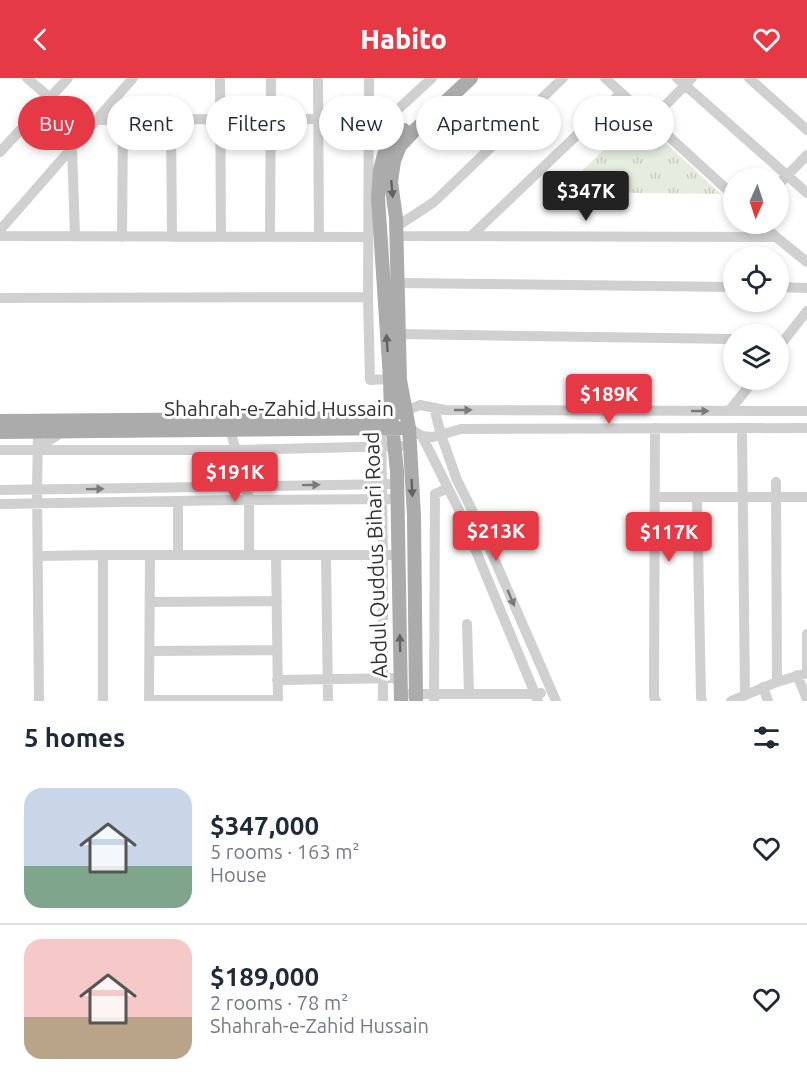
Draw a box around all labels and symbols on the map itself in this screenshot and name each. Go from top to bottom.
north arrow [723,168,789,234]
pin: $347K [544,171,628,222]
one-way arrow [387,180,397,199]
one-way arrow [383,333,392,352]
pin: $189K [567,374,651,425]
street label: Shahrah-e-Zahid Hussain [164,396,394,420]
one-way arrow [454,405,473,415]
one-way arrow [691,406,710,416]
street label: Abdul Quddus Bihari Road [359,431,391,679]
pin: $191K [193,452,277,503]
one-way arrow [408,478,417,497]
one-way arrow [302,481,321,490]
one-way arrow [86,484,105,494]
pin: $213K [454,511,538,562]
pin: $117K [627,512,711,563]
one-way arrow [507,589,516,607]
one-way arrow [395,633,405,652]

